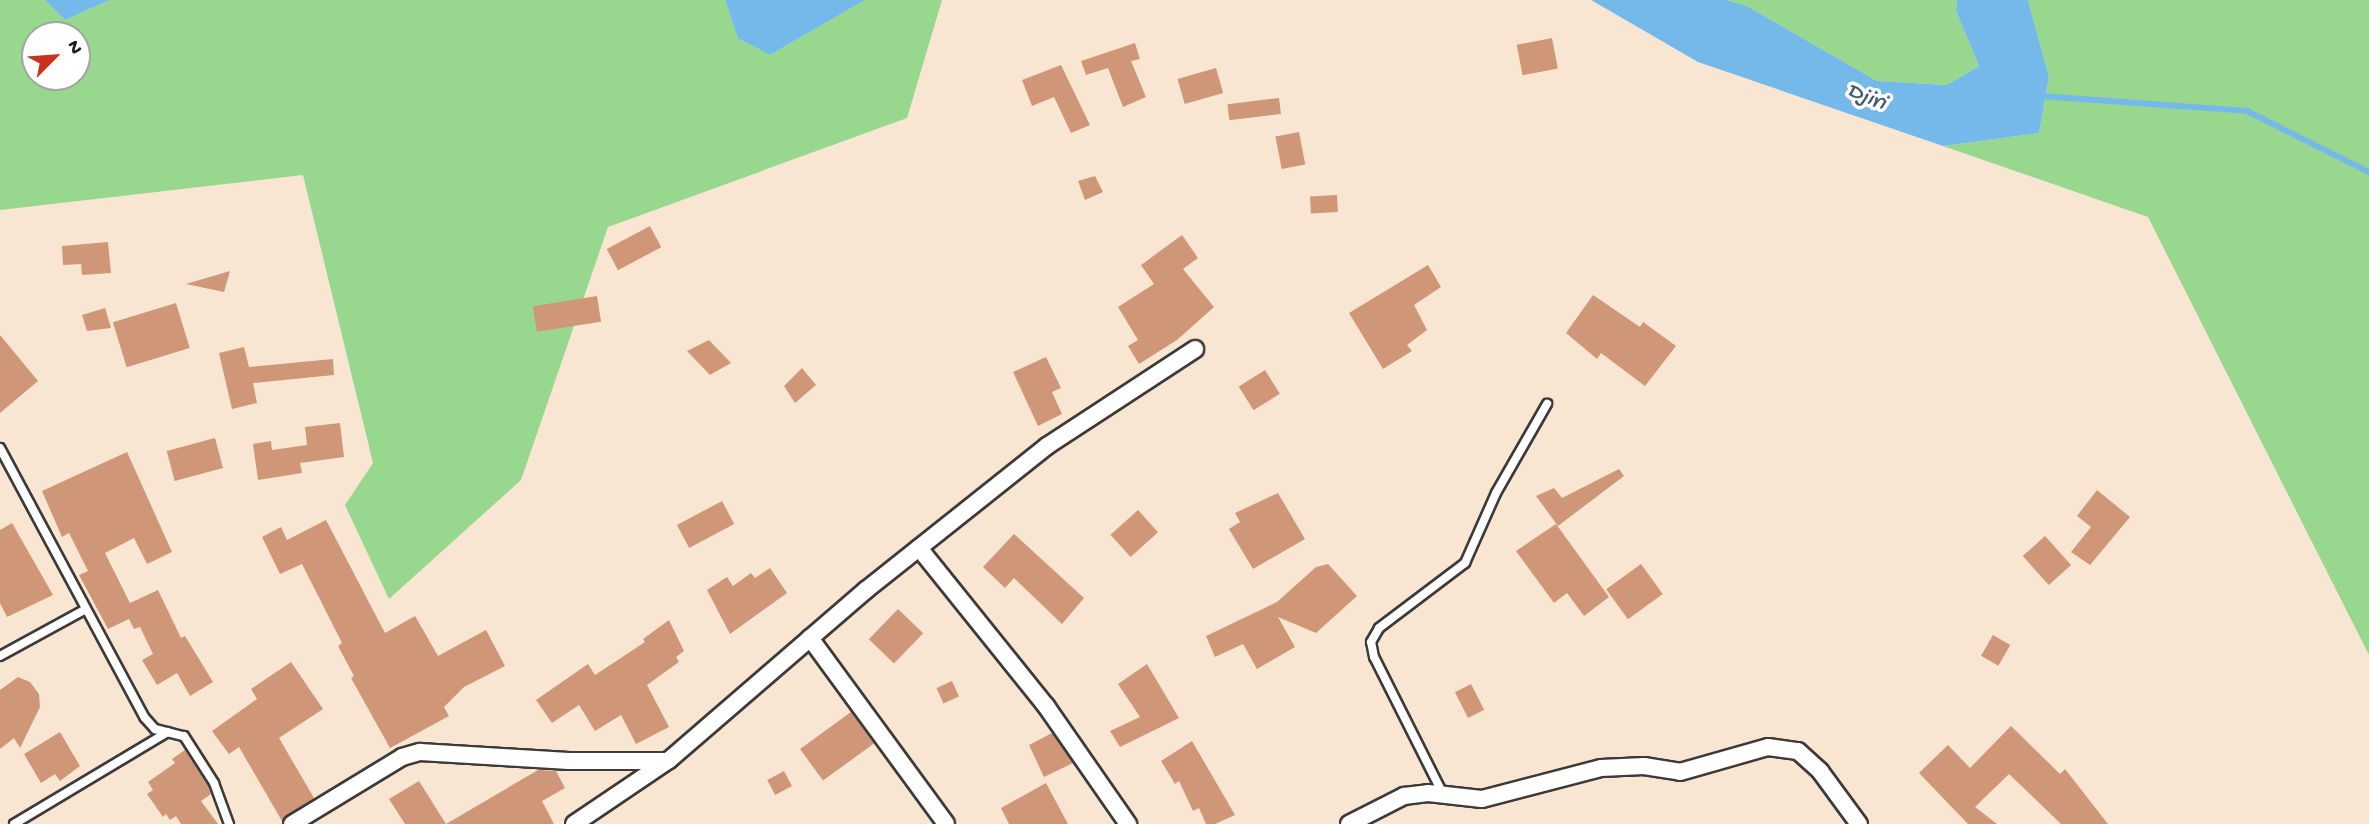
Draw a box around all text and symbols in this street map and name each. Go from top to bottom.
north arrow [21,21,91,91]
text: N [61,37,87,58]
water label: Djiri [1842,78,1890,118]

